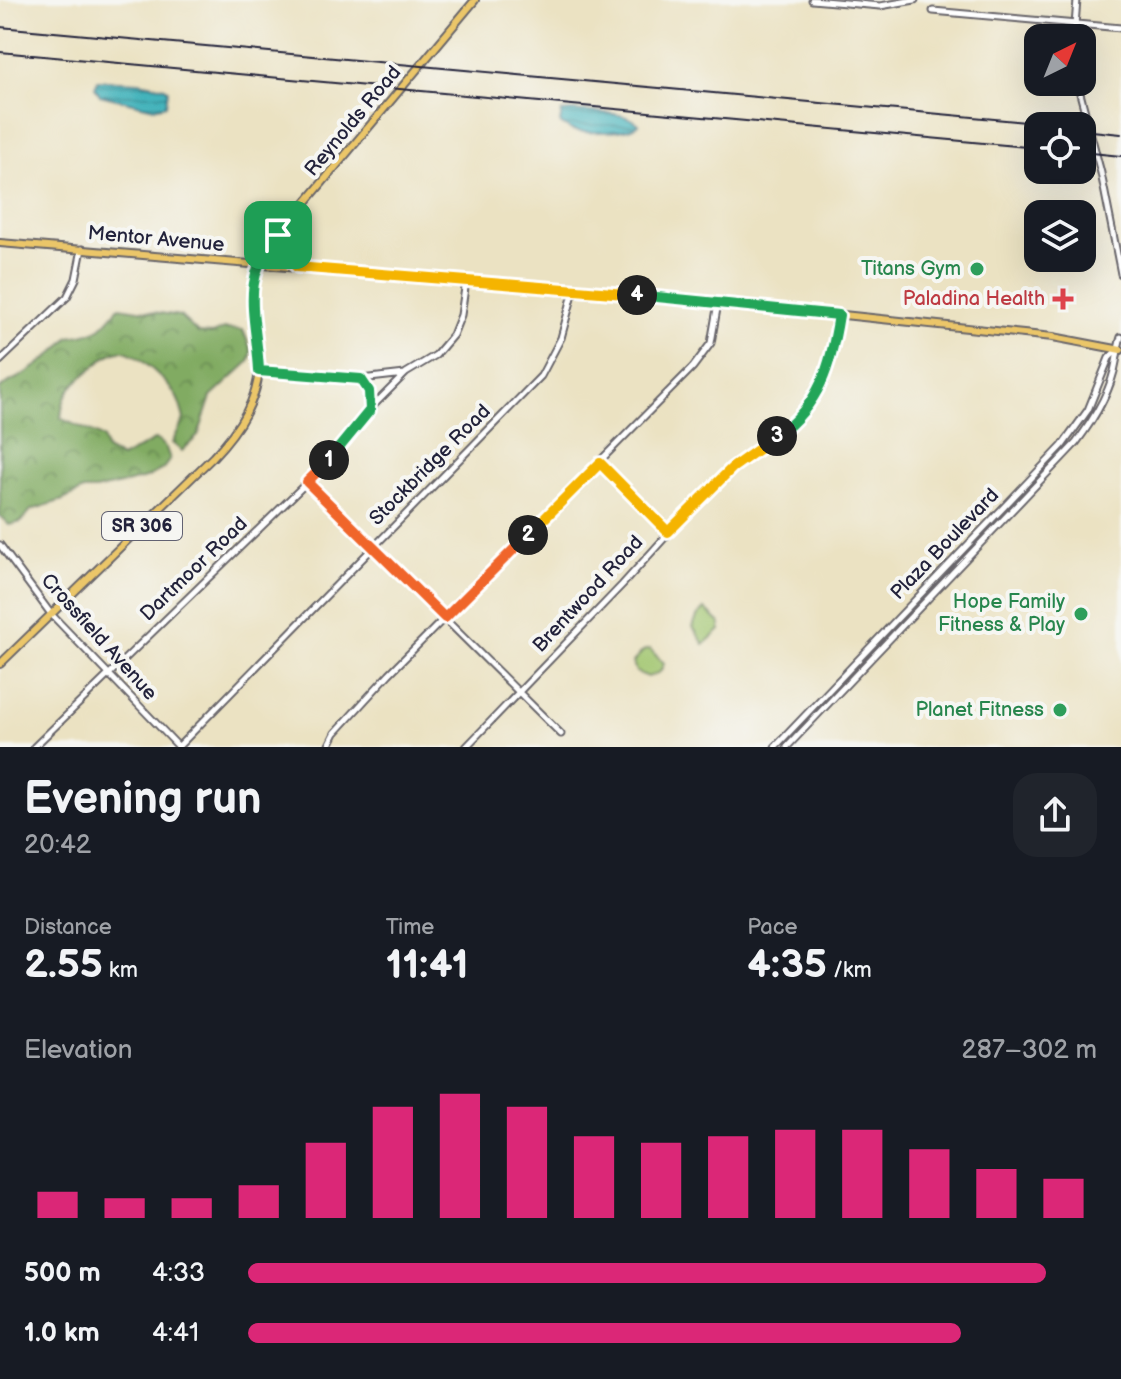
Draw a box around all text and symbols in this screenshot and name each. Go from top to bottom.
north arrow [1024,24,1096,96]
map controls [1024,24,1096,272]
street label: Reynolds Road [300,61,406,181]
button: locate [1024,112,1096,184]
button: layers [1024,200,1096,272]
pin [244,201,312,269]
icon: arrive [256,213,300,257]
street label: Mentor Avenue [87,221,225,257]
place label: Titans Gym [861,257,961,281]
marker: Titans Gym [968,260,986,278]
pin: 4 [617,275,657,315]
text: 4 [631,281,643,308]
place label: Paladina Health [903,287,1045,311]
marker: Paladina Health [1052,288,1074,310]
street label: Stockbridge Road [364,399,496,531]
pin: 3 [757,416,797,456]
text: 3 [771,422,783,449]
pin: 1 [309,440,349,480]
text: 1 [324,446,334,473]
street label: Plaza Boulevard [886,483,1004,605]
road number: SR 306 [102,512,182,540]
street label: Dartmoor Road [136,512,252,626]
pin: 2 [508,515,548,555]
text: 2 [521,521,535,548]
street label: Brentwood Road [528,531,648,657]
street label: Crossfield Avenue [36,569,162,705]
place label: Hope Family Fitness & Play [938,590,1065,637]
marker: Hope Family Fitness & Play [1072,605,1090,623]
place label: Planet Fitness [915,698,1044,722]
marker: Planet Fitness [1051,701,1069,719]
text: Evening run [24,773,261,826]
button: share [1013,773,1097,857]
text: 20:42 [24,830,91,861]
text: Distance [24,914,112,941]
text: Time [386,914,434,941]
text: Pace [747,914,798,941]
text: 2.55 [24,941,103,989]
text: 11:41 [386,941,469,989]
text: 4:35 [747,941,827,989]
text: km [103,957,138,984]
text: /km [827,957,872,984]
text: Elevation [24,1035,132,1066]
text: 287–302 m [961,1035,1097,1066]
text: 500 m [24,1258,101,1289]
text: 4:33 [152,1258,205,1289]
text: 1.0 km [24,1318,100,1349]
text: 4:41 [152,1318,199,1349]

